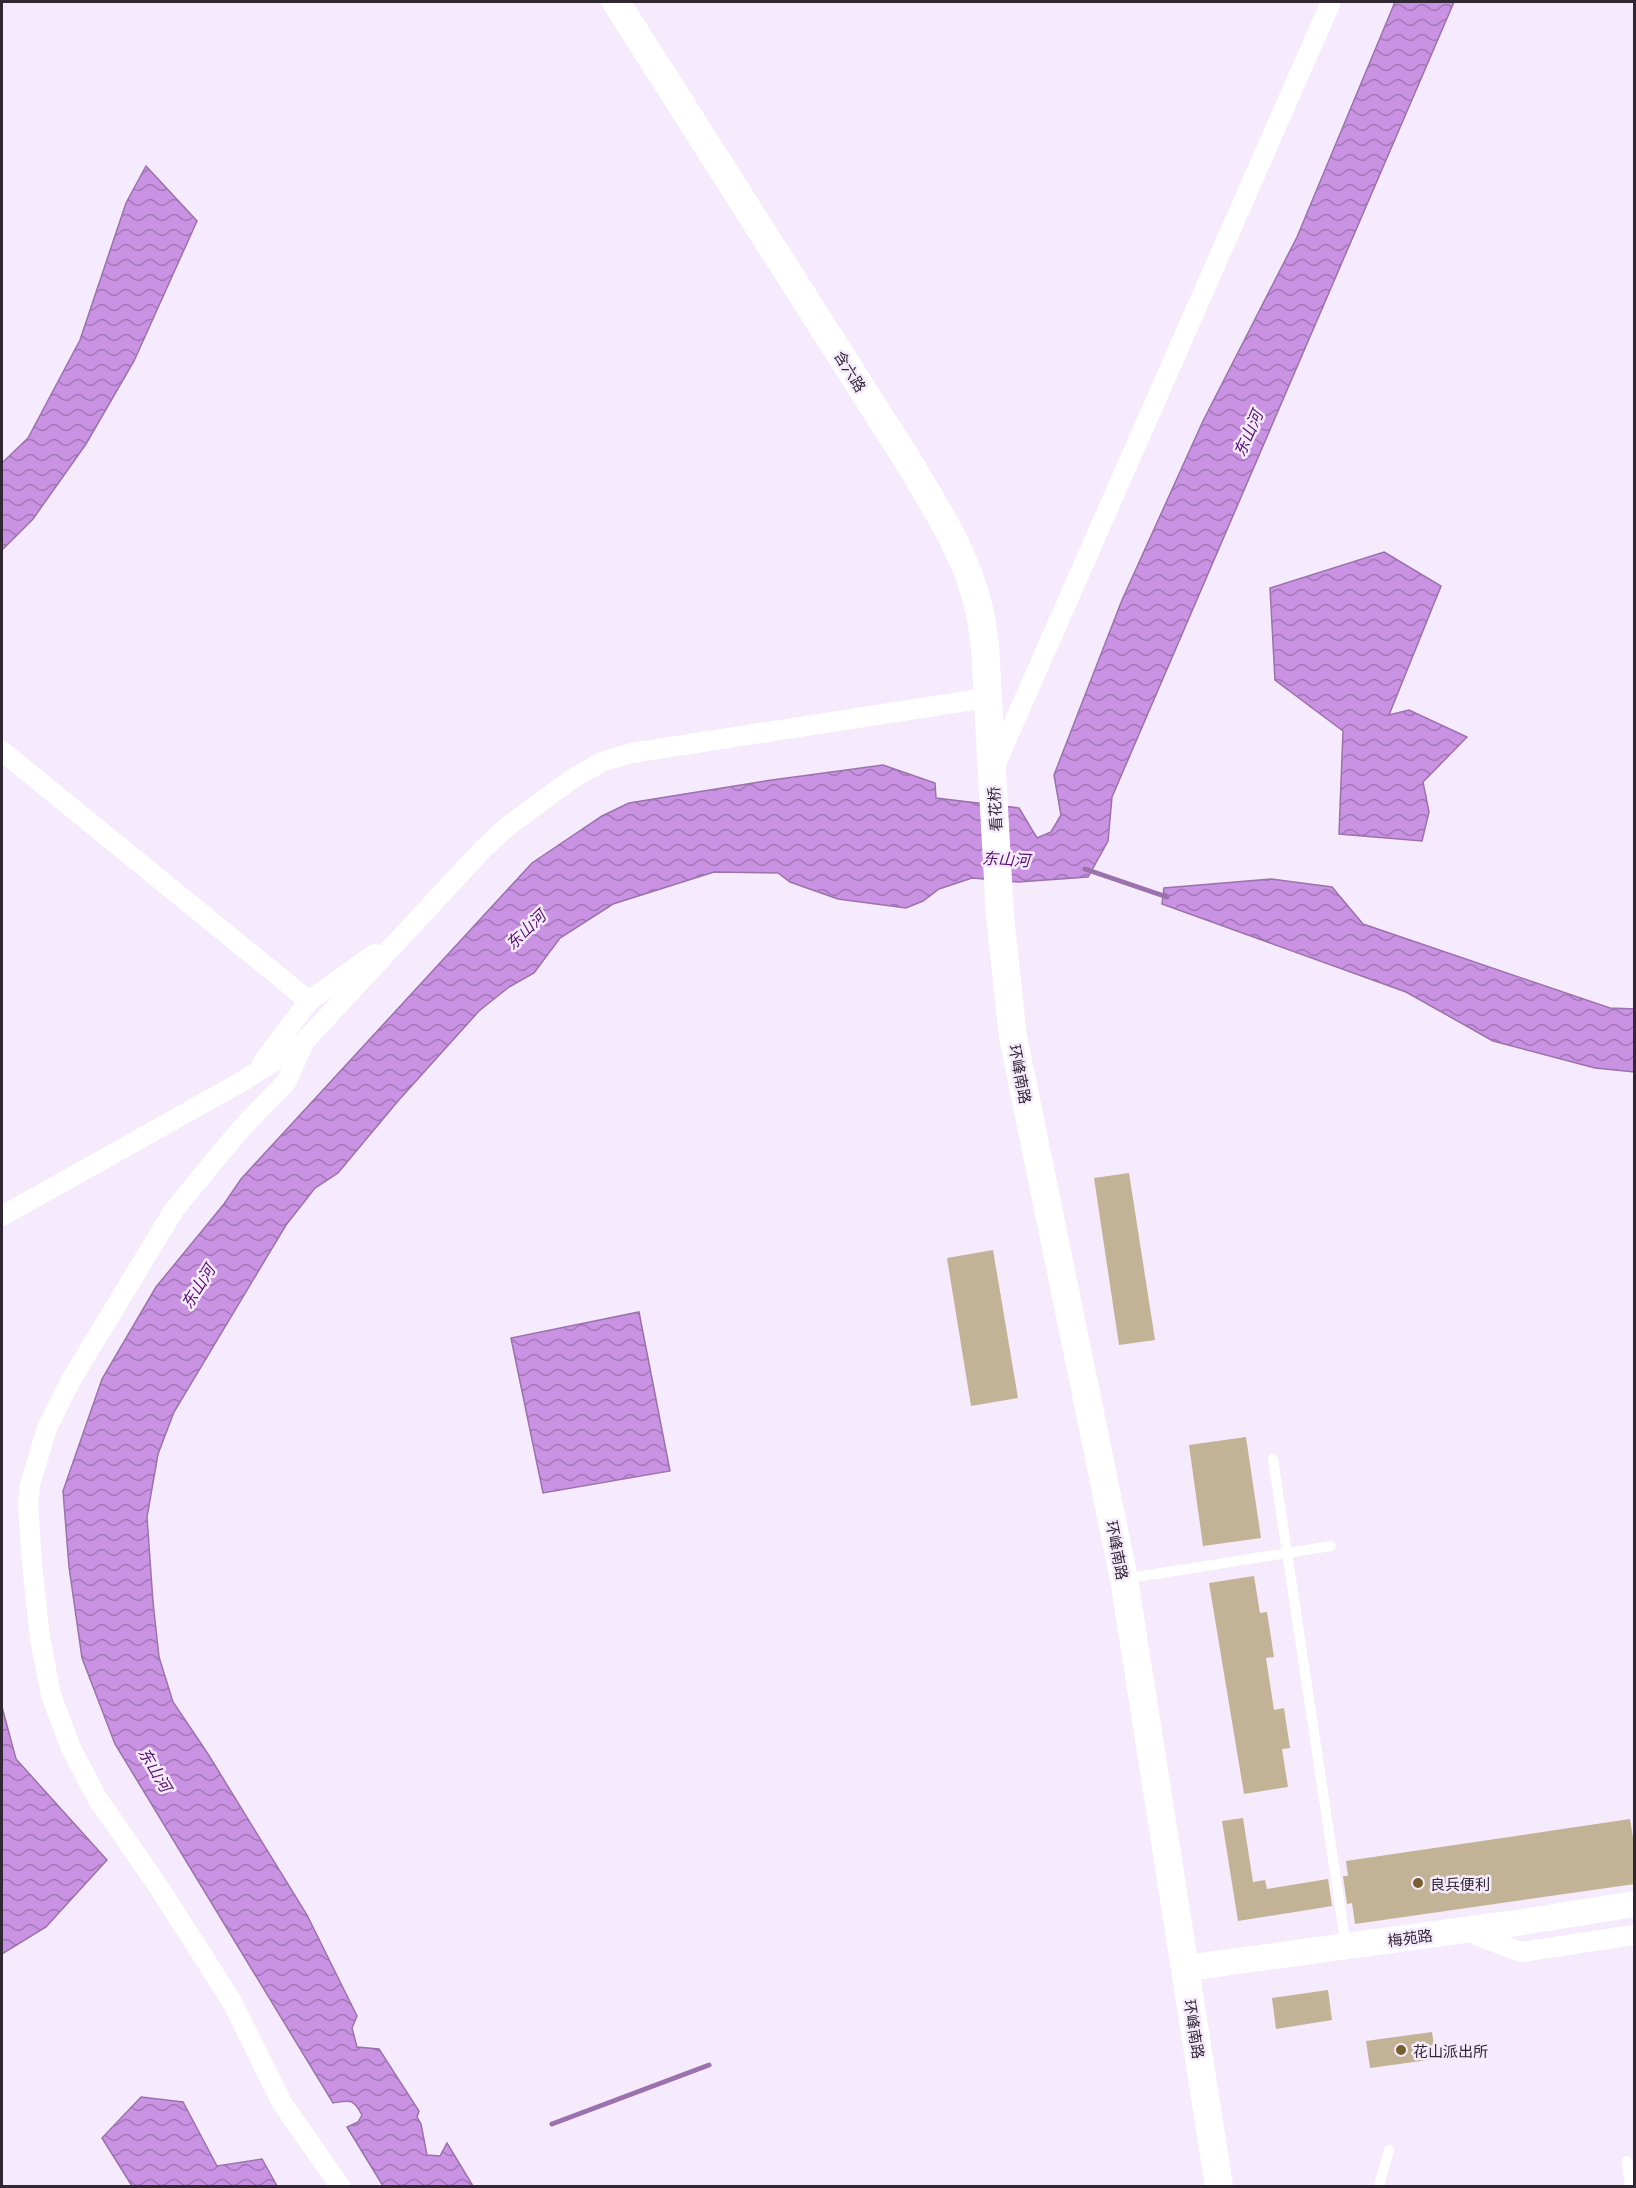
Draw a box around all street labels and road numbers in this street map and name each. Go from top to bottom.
street label: 含六路 [830,346,872,396]
street label: 看花桥 [982,786,1006,832]
street label: 环峰南路 [1005,1043,1037,1105]
street label: 环峰南路 [1102,1519,1134,1581]
street label: 梅苑路 [1386,1923,1434,1951]
street label: 环峰南路 [1180,1998,1210,2060]

